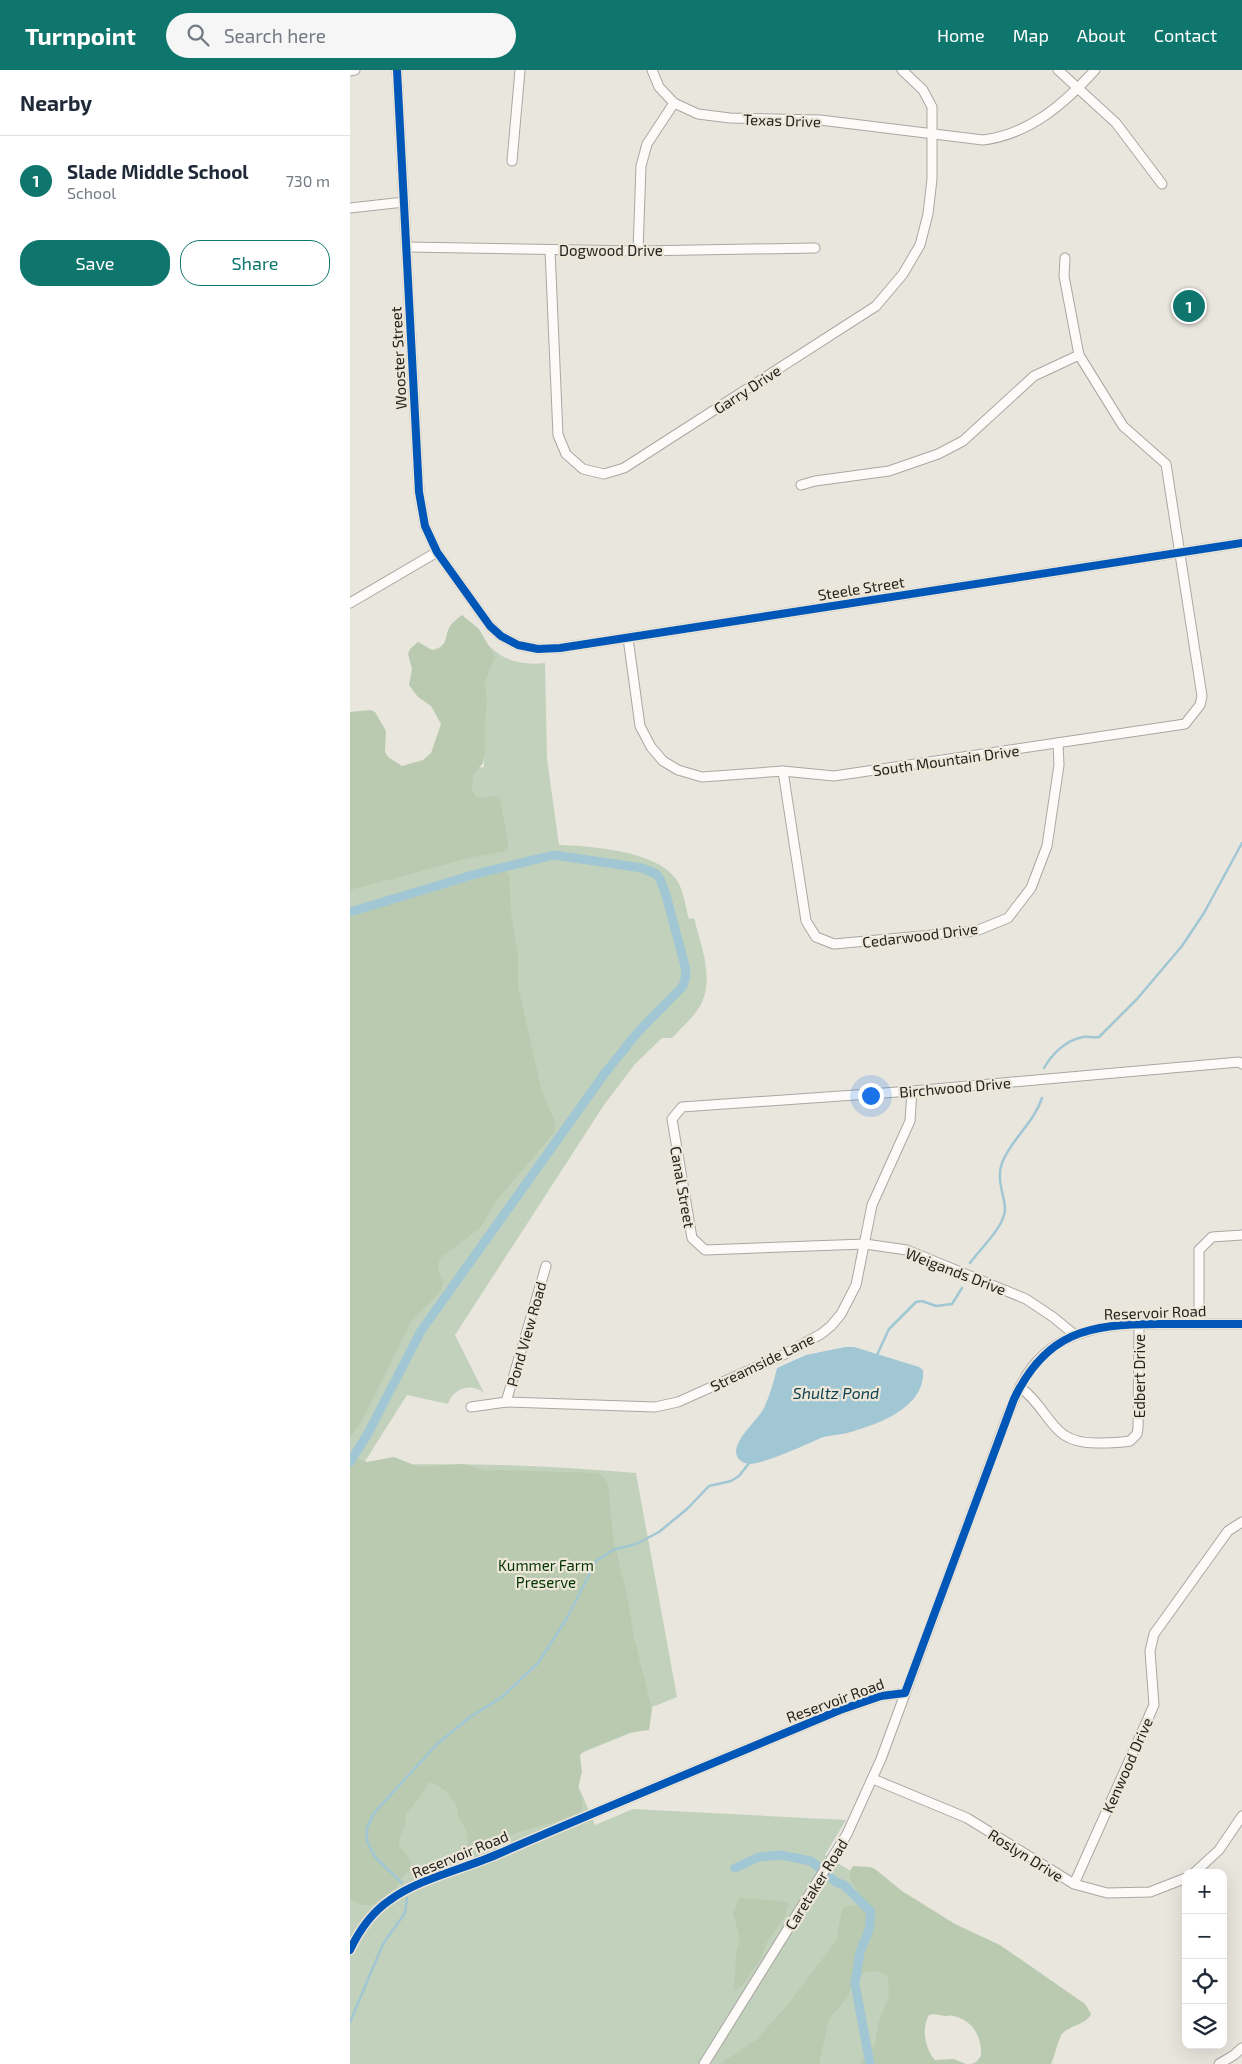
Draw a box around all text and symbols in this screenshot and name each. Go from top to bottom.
search box [166,13,516,58]
text: Turnpoint [25,21,136,50]
icon: search [184,21,212,49]
text: Search here [224,24,326,47]
text: Home [937,24,985,46]
text: Map [1013,24,1049,46]
text: About [1077,24,1126,46]
text: Contact [1154,24,1217,46]
text: Nearby [20,90,92,115]
street label: Texas Drive [743,110,821,130]
text: Slade Middle School [67,160,249,183]
text: 1 [33,171,39,190]
text: 730 m [286,171,330,190]
text: School [67,183,116,202]
button: Save [20,240,170,286]
button: Share [180,240,330,286]
street label: Dogwood Drive [559,241,663,259]
pin: 1 [1173,287,1205,325]
street label: Wooster Street [386,306,410,410]
street label: Garry Drive [710,361,784,417]
street label: Steele Street [816,572,906,604]
street label: South Mountain Drive [872,741,1020,779]
street label: Cedarwood Drive [861,919,979,951]
street label: Birchwood Drive [899,1073,1011,1101]
your location [858,1083,884,1109]
street label: Canal Street [667,1145,699,1230]
street label: Weigands Drive [903,1244,1009,1298]
street label: Pond View Road [502,1279,550,1389]
street label: Reservoir Road [1103,1301,1207,1323]
street label: Streamside Lane [707,1329,817,1395]
street label: Edbert Drive [1130,1334,1148,1418]
water label: Shultz Pond [793,1383,879,1402]
park label: Kummer Farm Preserve [498,1556,594,1591]
street label: Reservoir Road [784,1674,886,1726]
street label: Kenwood Drive [1098,1715,1156,1815]
street label: Roslyn Drive [985,1825,1067,1885]
street label: Reservoir Road [409,1826,511,1882]
street label: Caretaker Road [781,1835,851,1933]
map controls [1182,1869,1227,2049]
button: + [1182,1869,1227,1914]
button: − [1182,1914,1227,1959]
button: locate [1182,1959,1227,2004]
button: layers [1182,2004,1227,2049]

